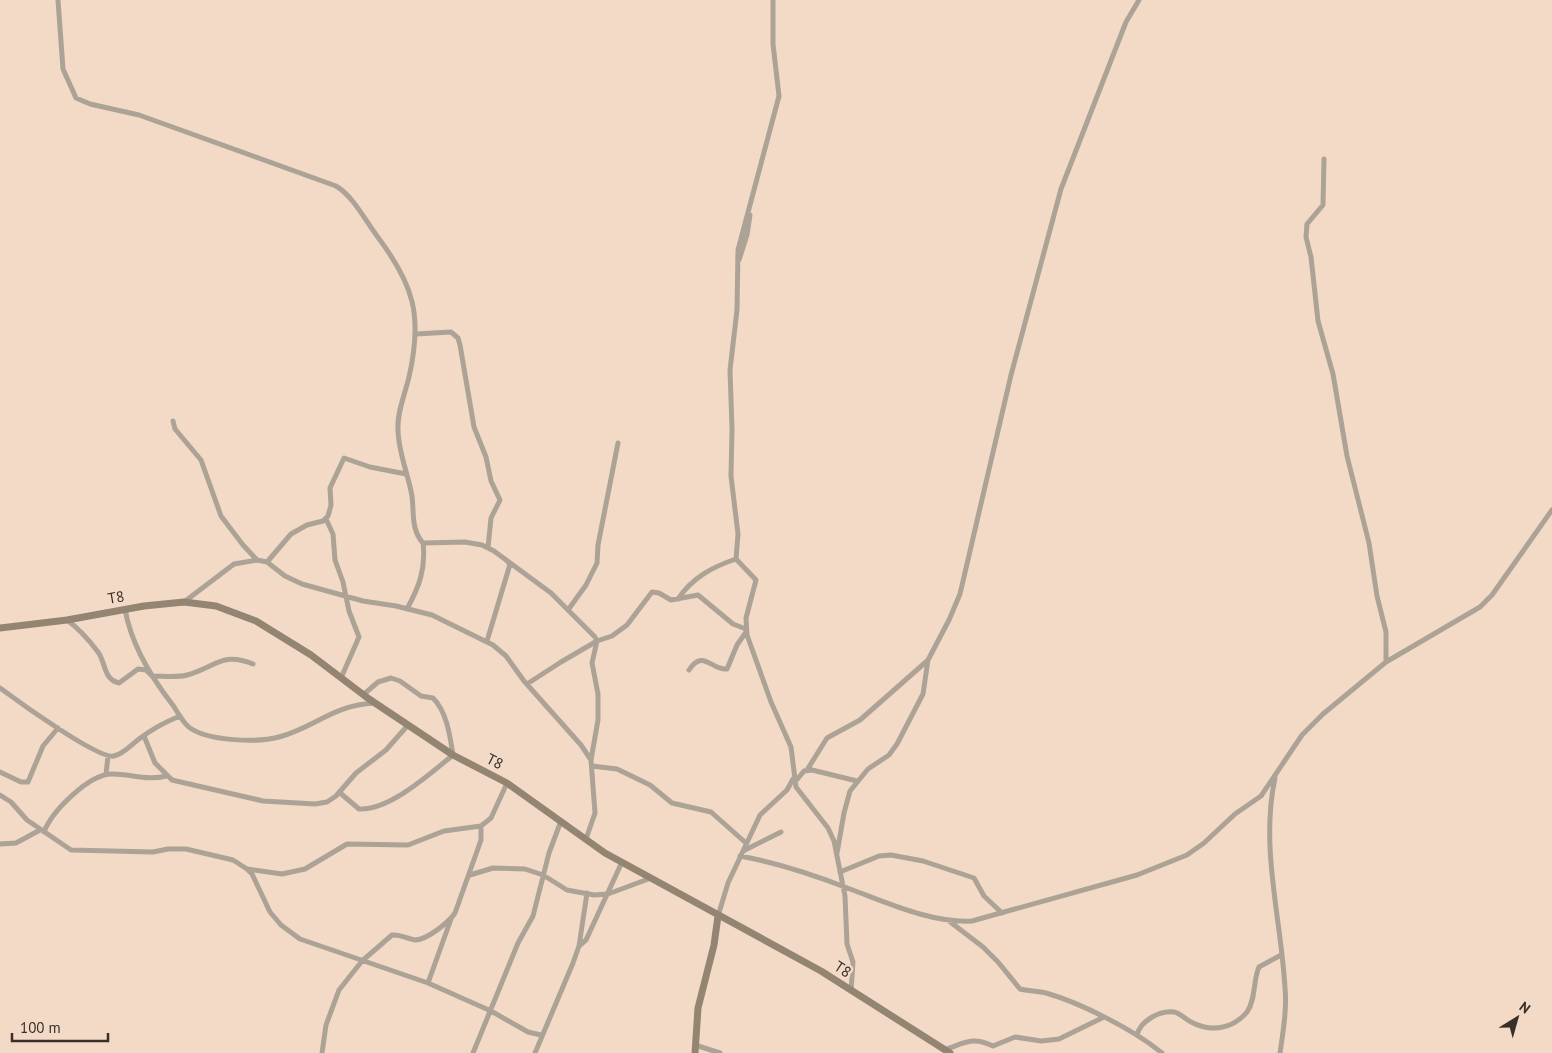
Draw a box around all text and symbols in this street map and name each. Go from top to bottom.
street label: T8 [106,586,126,608]
street label: T8 [483,749,507,773]
street label: T8 [831,957,855,981]
north arrow [1492,993,1542,1043]
text: N [1516,998,1534,1018]
scale bar [12,1010,109,1042]
text: 100 m [20,1018,61,1037]

